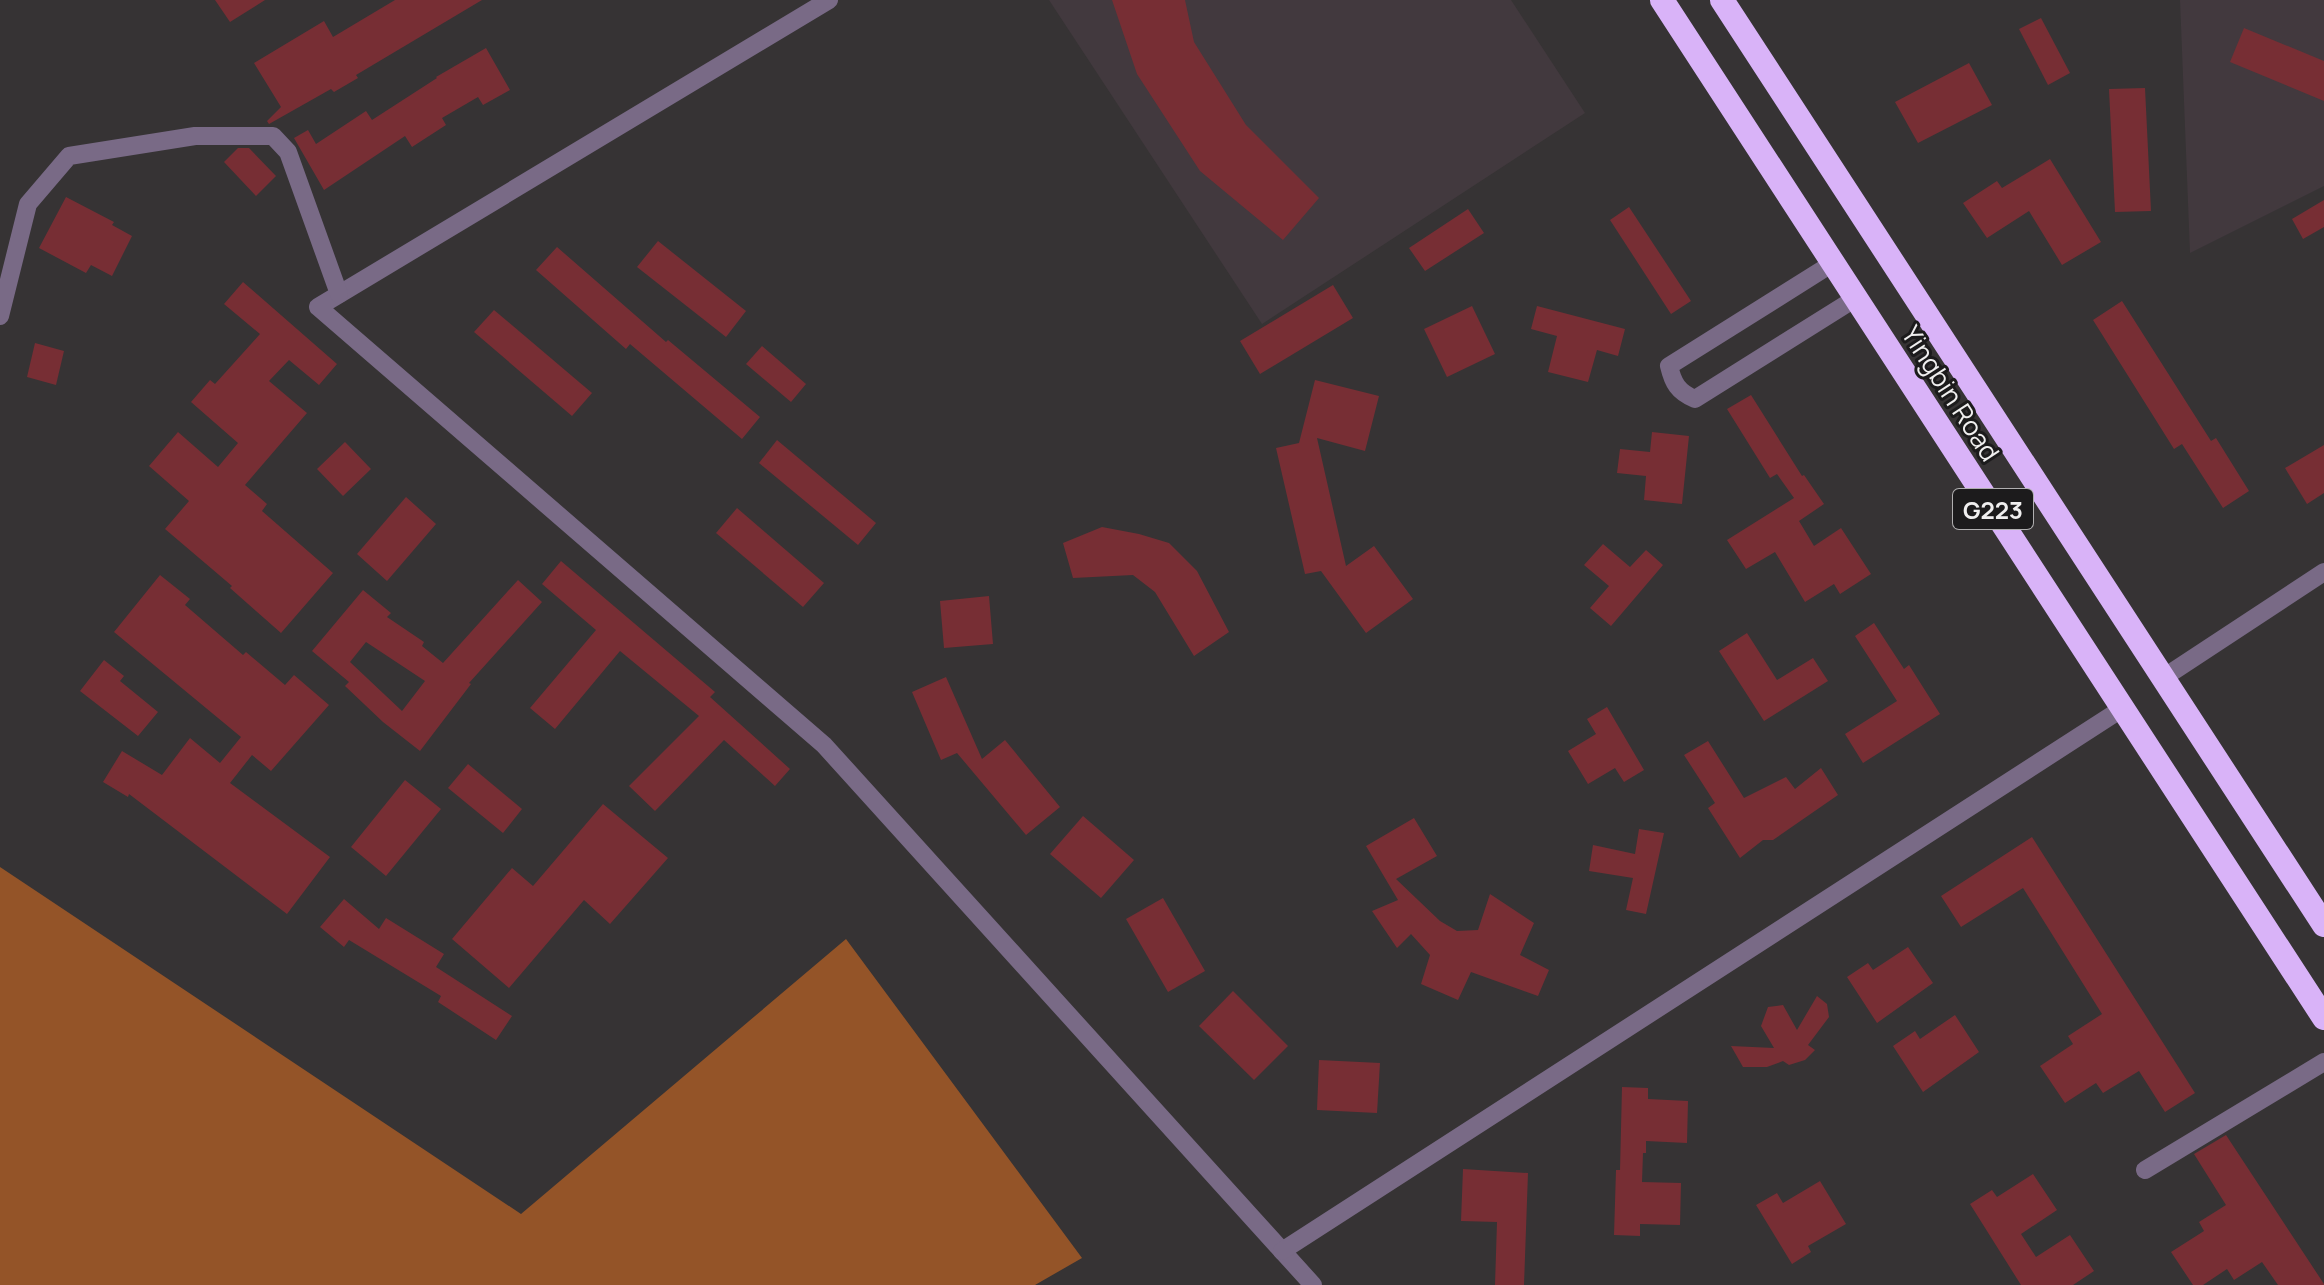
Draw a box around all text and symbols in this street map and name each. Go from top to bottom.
street label: Yingbin Road [1894,318,2008,468]
road number: G223 [1953,489,2033,529]

